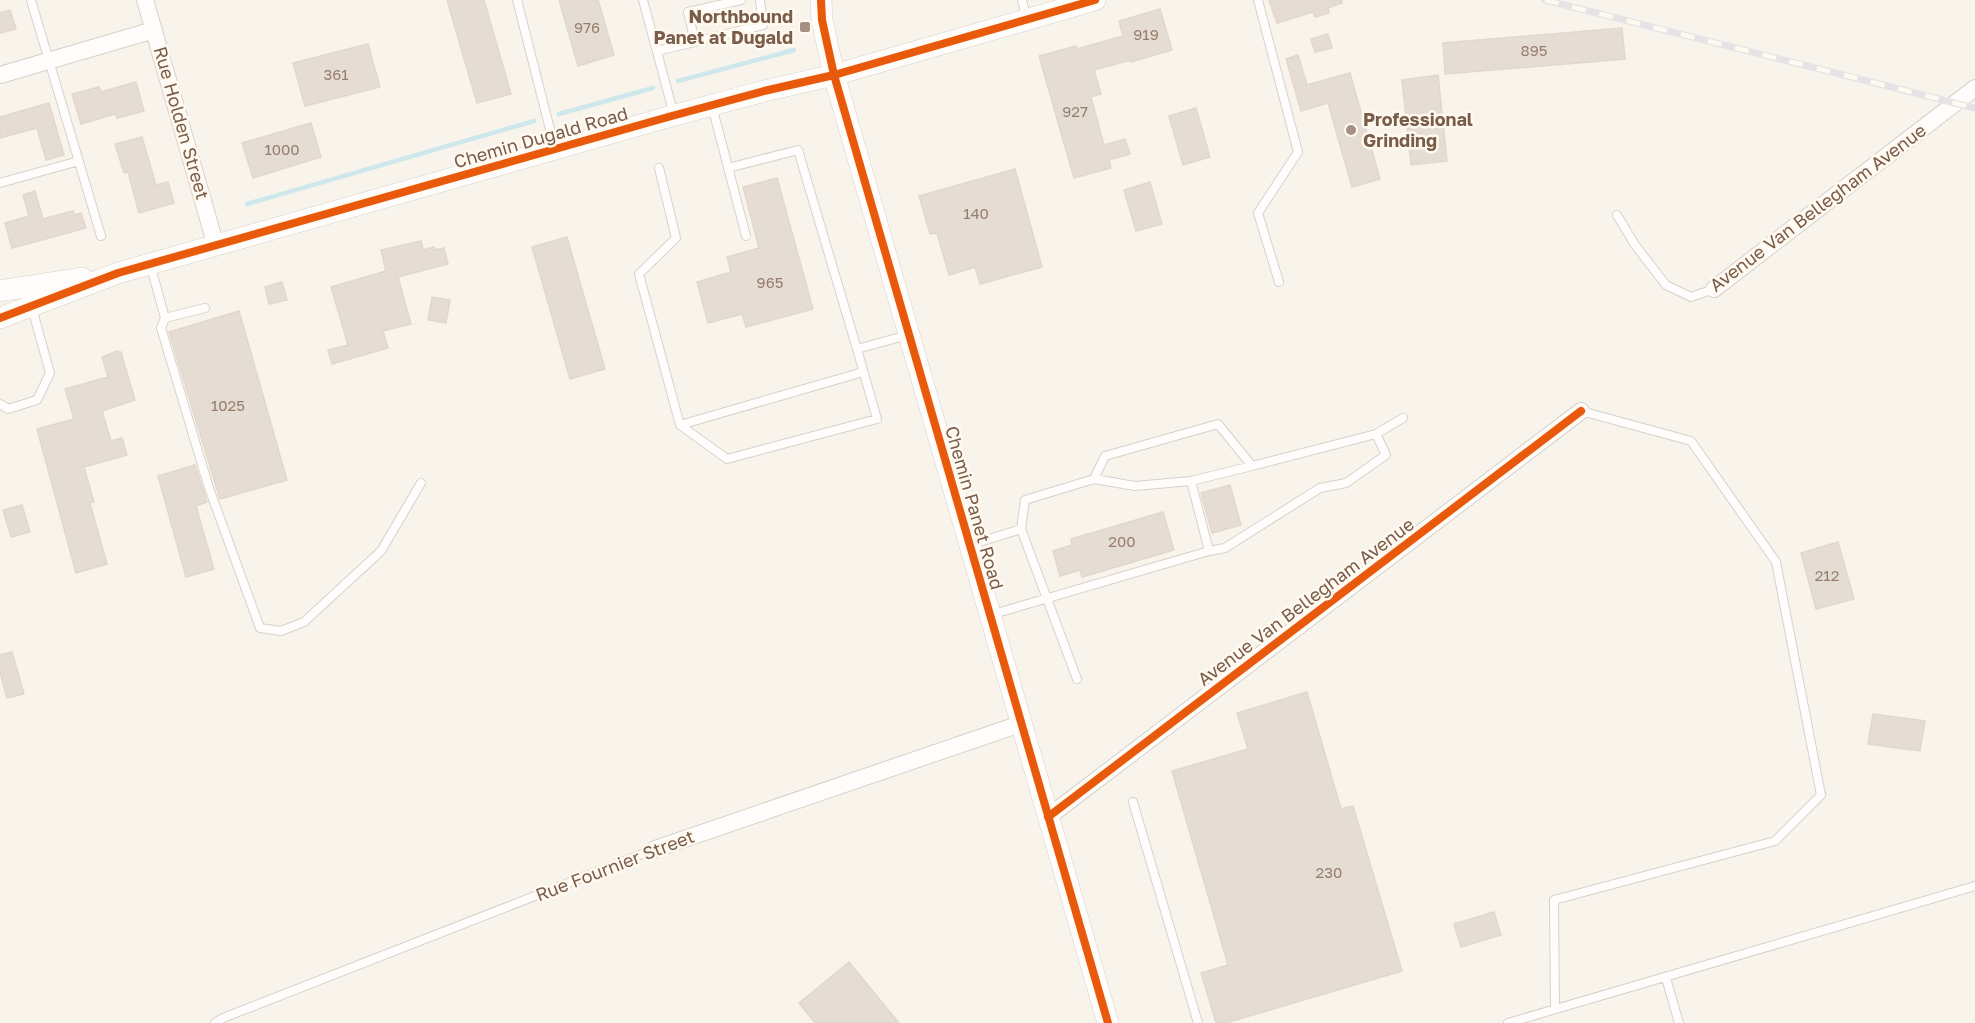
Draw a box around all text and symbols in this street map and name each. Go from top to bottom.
place label: Northbound Panet at Dugald [653,5,793,48]
house number: 976 [574,18,600,36]
marker: Northbound Panet at Dugald [798,20,812,34]
house number: 919 [1133,25,1159,43]
house number: 895 [1521,41,1547,59]
street label: Rue Holden Street [150,44,214,202]
house number: 361 [323,65,349,83]
street label: Chemin Dugald Road [451,102,630,172]
house number: 927 [1062,102,1088,120]
place label: Professional Grinding [1363,108,1473,151]
street label: Avenue Van Bellegham Avenue [1705,119,1930,296]
marker: Professional Grinding [1344,123,1358,137]
house number: 1000 [264,140,300,158]
house number: 140 [963,204,989,222]
house number: 965 [757,273,783,291]
house number: 1025 [211,396,245,414]
street label: Chemin Panet Road [941,423,1009,592]
street label: Avenue Van Bellegham Avenue [1193,513,1418,690]
house number: 200 [1108,532,1136,550]
house number: 212 [1815,566,1839,584]
street label: Rue Fournier Street [532,825,697,905]
house number: 230 [1316,863,1342,881]

